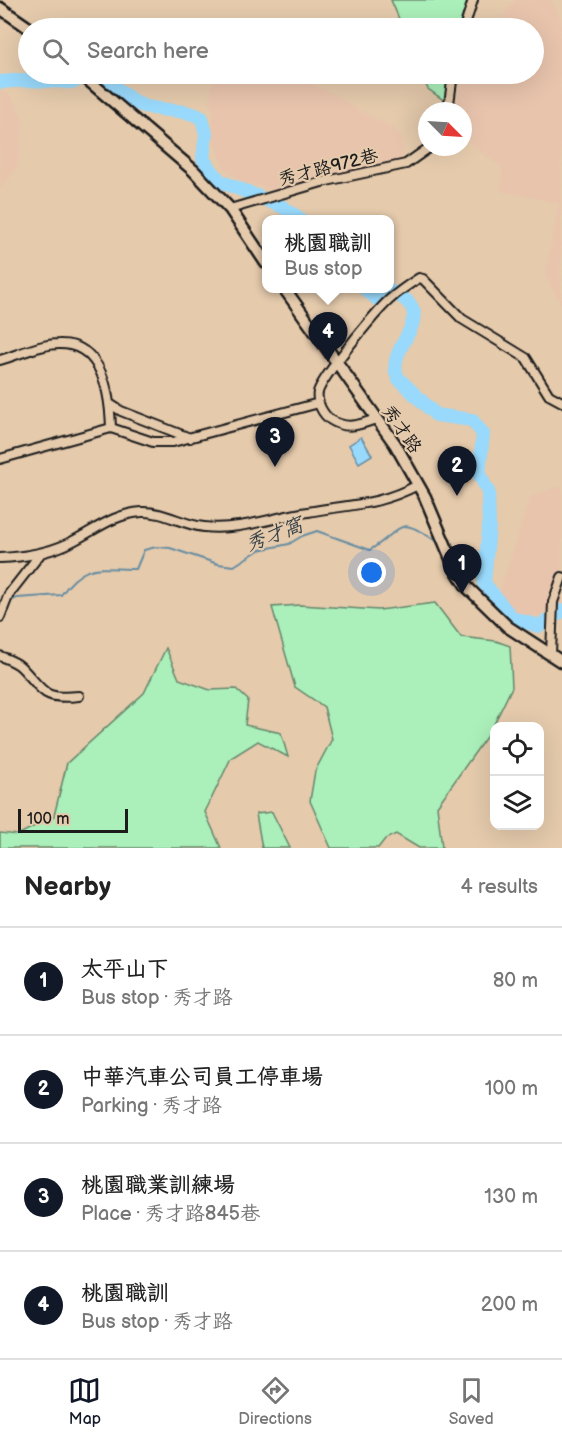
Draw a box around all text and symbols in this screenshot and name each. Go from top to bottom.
search box [18,18,544,84]
icon: search [39,35,72,68]
text: Search here [87,38,209,65]
north arrow [418,102,472,156]
street label: 秀才路972巷 [276,145,380,190]
popup [262,215,394,293]
text: 桃園職訓 [284,230,372,257]
text: Bus stop [284,257,363,281]
pin: 4 [308,312,348,362]
street label: 秀才路 [378,401,426,457]
pin: 3 [256,418,294,467]
pin: 2 [438,446,476,496]
water label: 秀才窩 [242,512,309,557]
pin: 1 [442,544,482,594]
your location [357,558,386,587]
map controls [490,722,544,830]
button: locate [490,722,544,776]
button: layers [490,776,544,830]
scale bar [18,806,128,834]
text: 100 m [27,810,70,829]
text: Nearby [24,872,111,903]
text: 4 results [460,875,538,899]
text: 太平山下 [81,956,169,983]
text: 1 [39,969,48,993]
text: 80 m [493,969,538,993]
text: Bus stop · 秀才路 [81,986,233,1010]
text: 中華汽車公司員工停車場 [81,1064,323,1091]
text: 2 [38,1077,49,1101]
text: 100 m [485,1077,538,1101]
text: Parking · 秀才路 [81,1094,222,1118]
text: 桃園職業訓練場 [81,1172,235,1199]
text: 3 [38,1185,49,1209]
text: 130 m [484,1185,538,1209]
text: Place · 秀才路845巷 [81,1202,260,1226]
text: 桃園職訓 [81,1280,169,1307]
text: 4 [38,1293,49,1317]
text: 200 m [481,1293,538,1317]
text: Bus stop · 秀才路 [81,1310,233,1334]
tab: Map [68,1374,101,1429]
tab: Directions [238,1374,312,1429]
tab: Saved [449,1374,494,1429]

